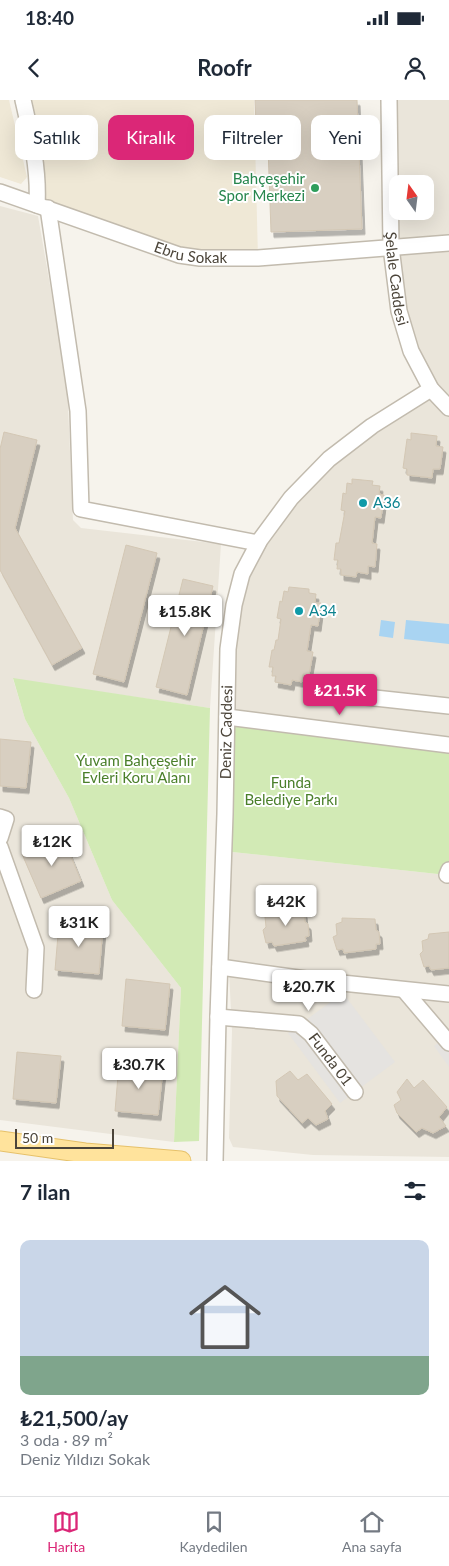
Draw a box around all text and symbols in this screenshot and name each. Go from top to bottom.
text: 18:40 [25,6,74,29]
icon: back [20,54,48,82]
text: Roofr [197,54,252,81]
icon: person [401,54,429,82]
chip: Satılık [15,115,98,160]
chip: Kiralık [108,115,194,160]
chip: Filtreler [204,115,301,160]
chip: Yeni [311,115,380,160]
place label: Bahçeşehir Spor Merkezi [219,169,306,204]
north arrow [389,175,434,220]
map controls [389,175,434,220]
marker: Bahçeşehir Spor Merkezi [309,182,321,194]
street label: Şelale Caddesi [383,232,413,328]
street label: Ebru Sokak [152,237,227,266]
place label: A36 [373,493,401,511]
marker: A36 [357,497,369,509]
pin: ₺15.8K [144,594,226,637]
text: ₺15.8K [159,601,211,620]
place label: A34 [309,601,337,619]
marker: A34 [293,605,305,617]
pin: ₺21.5K [299,674,381,716]
text: ₺21.5K [314,680,366,699]
street label: Deniz Caddesi [216,685,235,779]
park label: Yuvam Bahçeşehir Evleri Koru Alanı [76,751,196,786]
park label: Funda Belediye Parkı [244,773,338,808]
pin: ₺12K [22,824,82,867]
text: ₺12K [33,831,71,850]
pin: ₺42K [256,884,316,927]
text: ₺42K [267,891,305,910]
pin: ₺31K [49,906,109,948]
text: ₺31K [60,912,98,931]
pin: ₺20.7K [268,970,350,1012]
text: ₺20.7K [283,976,335,995]
street label: Funda 01 [305,1029,357,1089]
pin: ₺30.7K [98,1048,180,1090]
text: ₺30.7K [113,1054,165,1073]
scale bar [15,1126,114,1149]
text: 50 m [22,1129,53,1146]
icon: filters [401,1177,429,1205]
text: 7 ilan [20,1179,70,1204]
icon: home [180,1272,270,1362]
text: ₺21,500/ay [20,1405,128,1430]
text: 3 oda · 89 m² [20,1430,113,1449]
text: Deniz Yıldızı Sokak [20,1449,150,1468]
tab: Harita [47,1508,85,1555]
tab: Kaydedilen [180,1508,248,1555]
tab: Ana sayfa [342,1508,402,1555]

